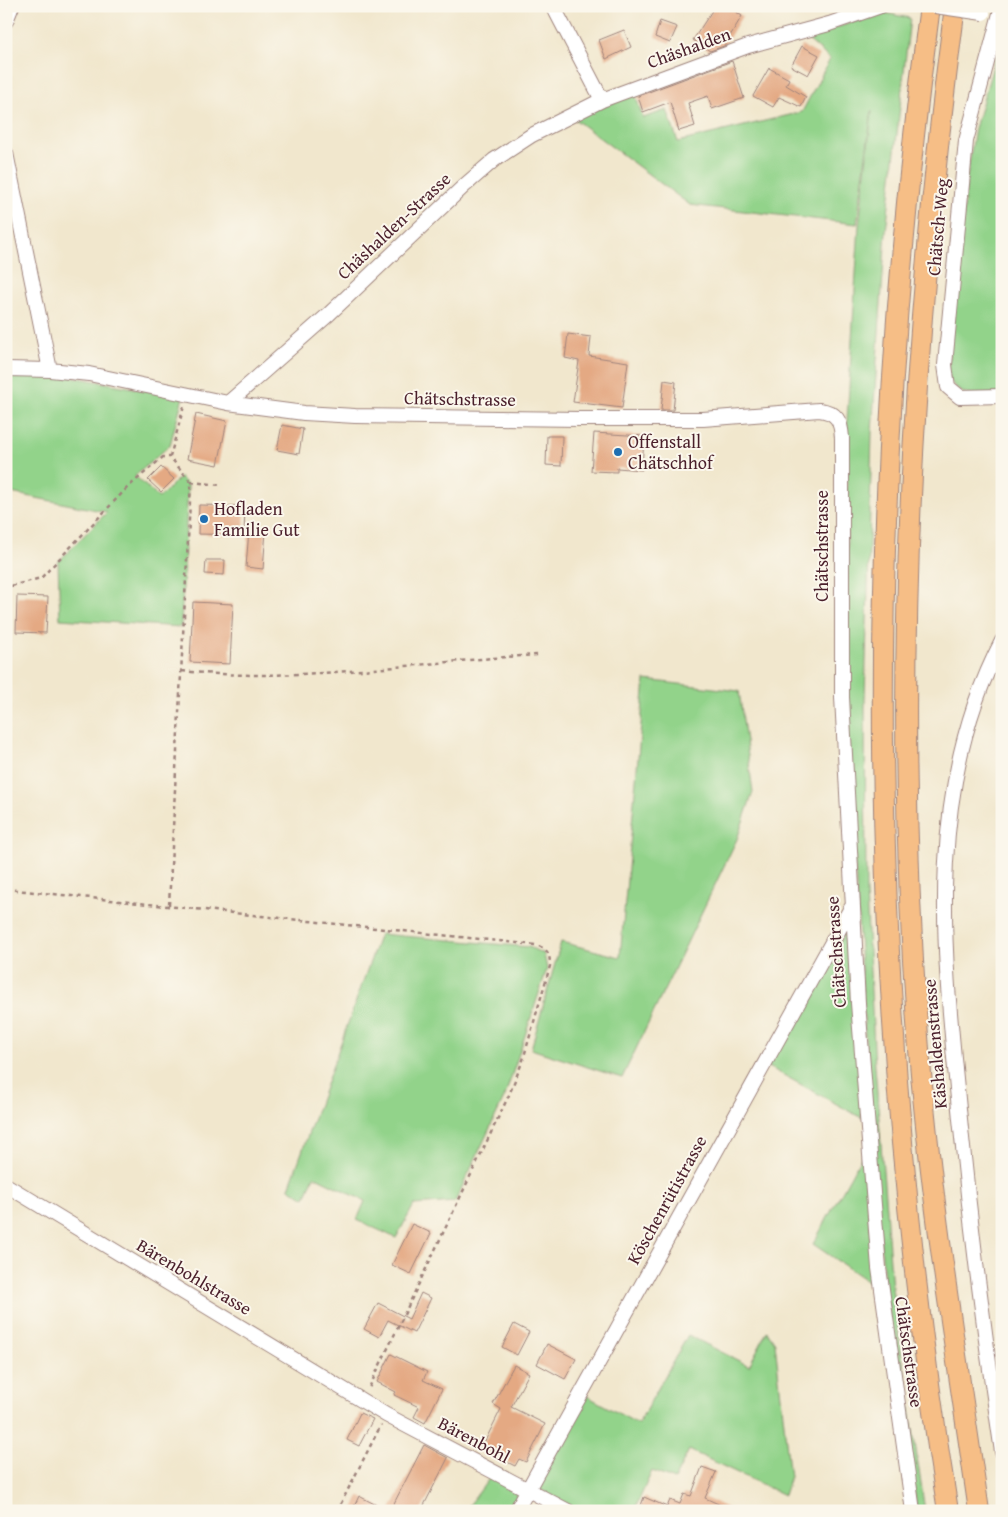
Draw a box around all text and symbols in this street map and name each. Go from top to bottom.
street label: Chäshalden [643,20,734,75]
street label: Chäshalden-Strasse [331,166,457,286]
street label: Chätsch-Weg [920,177,955,277]
street label: Chätschstrasse [404,384,516,413]
place label: Offenstall Chätschhof [628,428,715,476]
marker: Offenstall Chätschhof [612,446,624,458]
street label: Chätschstrasse [808,490,835,602]
place label: Hofladen Familie Gut [214,495,300,543]
marker: Hofladen Familie Gut [198,513,210,525]
street label: Chätschstrasse [818,895,853,1009]
street label: Käshaldenstrasse [915,978,954,1110]
street label: Köschenrütistrasse [620,1130,713,1269]
street label: Bärenbohlstrasse [132,1232,257,1322]
street label: Chätschstrasse [888,1295,931,1409]
street label: Bärenbohl [433,1409,515,1470]

